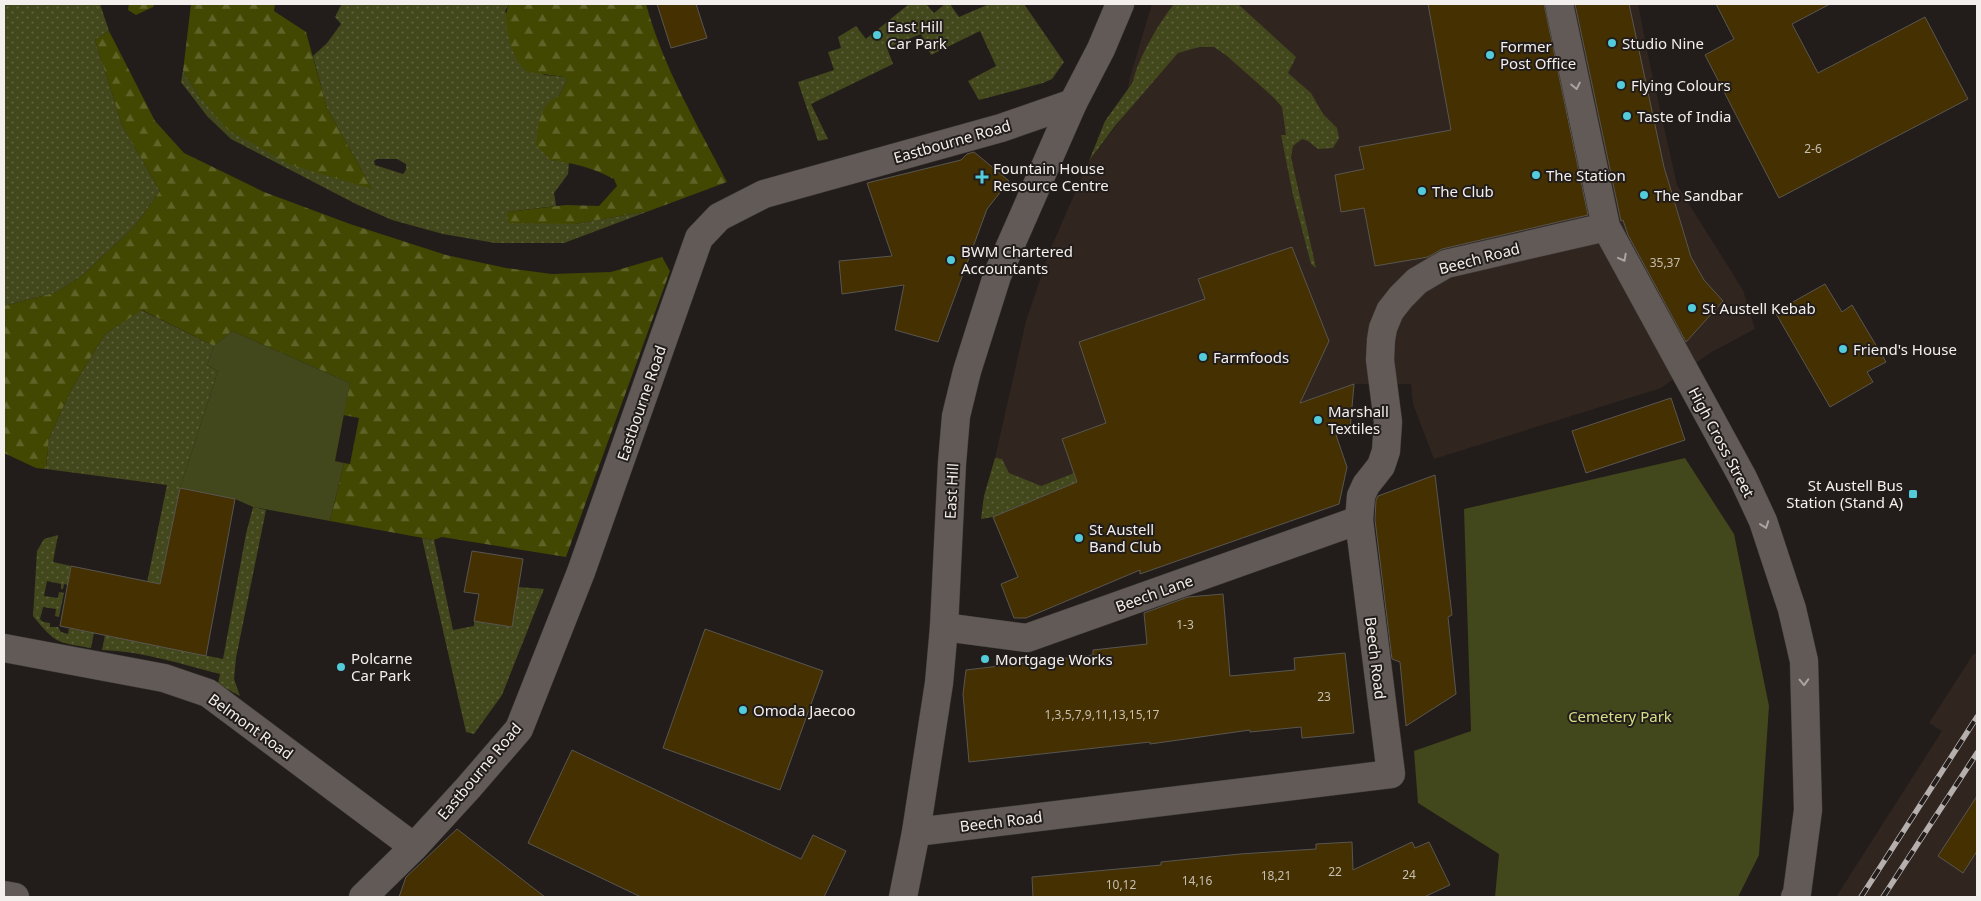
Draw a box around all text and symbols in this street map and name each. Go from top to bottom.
place label: East Hill Car Park [887,16,947,53]
marker: East Hill Car Park [871,29,883,41]
place label: Studio Nine [1622,33,1704,53]
place label: Former Post Office [1500,36,1576,73]
marker: Studio Nine [1606,37,1618,49]
marker: Former Post Office [1484,49,1496,61]
place label: Flying Colours [1631,75,1731,95]
marker: Flying Colours [1615,79,1627,91]
one-way arrow [1571,81,1581,90]
place label: Taste of India [1637,106,1732,126]
marker: Taste of India [1621,110,1633,122]
street label: Eastbourne Road [891,115,1013,167]
house number: 2-6 [1804,140,1822,157]
place label: Fountain House Resource Centre [993,158,1109,195]
place label: The Station [1546,165,1626,185]
marker: The Station [1530,169,1542,181]
marker: Fountain House Resource Centre [975,170,989,184]
place label: The Club [1432,181,1494,201]
marker: The Club [1416,185,1428,197]
place label: The Sandbar [1654,185,1743,205]
marker: The Sandbar [1638,189,1650,201]
street label: Beech Road [1436,238,1522,278]
place label: BWM Chartered Accountants [961,241,1073,278]
one-way arrow [1617,253,1627,262]
marker: BWM Chartered Accountants [945,254,957,266]
house number: 35,37 [1650,254,1680,271]
place label: St Austell Kebab [1702,298,1816,318]
marker: St Austell Kebab [1686,302,1698,314]
place label: Friend's House [1853,339,1957,359]
street label: Eastbourne Road [612,343,670,463]
marker: Friend's House [1837,343,1849,355]
place label: Farmfoods [1213,347,1289,367]
marker: Farmfoods [1197,351,1209,363]
street label: High Cross Street [1685,383,1760,501]
place label: Marshall Textiles [1328,401,1389,438]
marker: Marshall Textiles [1312,414,1324,426]
street label: East Hill [940,463,962,519]
place label: St Austell Bus Station (Stand A) [1786,475,1903,512]
marker: St Austell Bus Station (Stand A) [1907,488,1919,500]
place label: St Austell Band Club [1089,519,1161,556]
one-way arrow [1759,521,1769,529]
marker: St Austell Band Club [1073,532,1085,544]
street label: Beech Lane [1113,570,1195,616]
house number: 1-3 [1176,616,1194,633]
street label: Beech Road [1361,616,1391,700]
place label: Polcarne Car Park [351,648,413,685]
place label: Mortgage Works [995,649,1113,669]
marker: Mortgage Works [979,653,991,665]
marker: Polcarne Car Park [335,661,347,673]
one-way arrow [1799,679,1810,687]
house number: 23 [1317,688,1331,705]
street label: Belmont Road [205,689,297,763]
place label: Omoda Jaecoo [753,700,856,720]
marker: Omoda Jaecoo [737,704,749,716]
house number: 1,3,5,7,9,11,13,15,17 [1045,706,1160,723]
park label: Cemetery Park [1568,706,1672,726]
street label: Eastbourne Road [433,718,525,824]
street label: Beech Road [959,806,1043,836]
house number: 22 [1328,863,1342,880]
house number: 24 [1402,866,1416,883]
house number: 18,21 [1261,867,1291,884]
house number: 14,16 [1182,872,1212,889]
house number: 10,12 [1106,876,1136,893]

